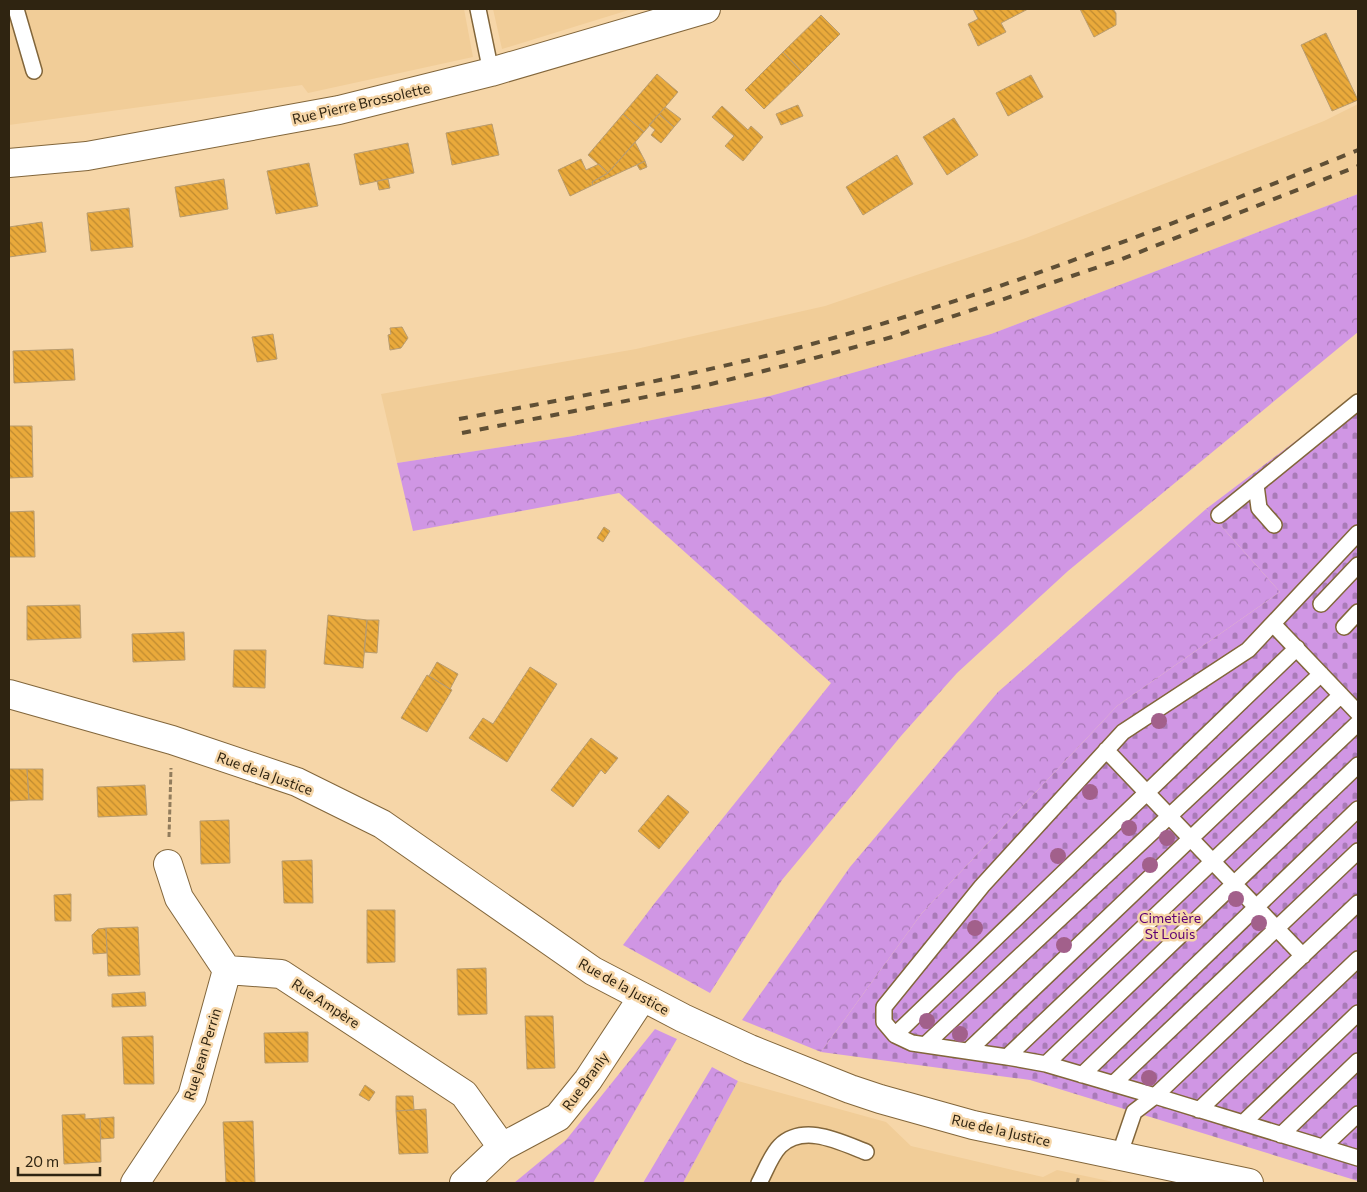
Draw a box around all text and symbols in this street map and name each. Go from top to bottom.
street label: Rue Pierre Brossolette [290,79,432,127]
street label: Rue de la Justice [215,748,315,798]
park label: Cimetière St Louis [1139,909,1201,942]
street label: Rue de la Justice [576,954,672,1018]
street label: Rue Ampère [289,975,363,1031]
street label: Rue Jean Perrin [180,1006,224,1102]
street label: Rue Branly [558,1049,612,1113]
street label: Rue de la Justice [950,1110,1052,1150]
scale bar [18,1144,100,1176]
text: 20 m [25,1152,59,1170]

